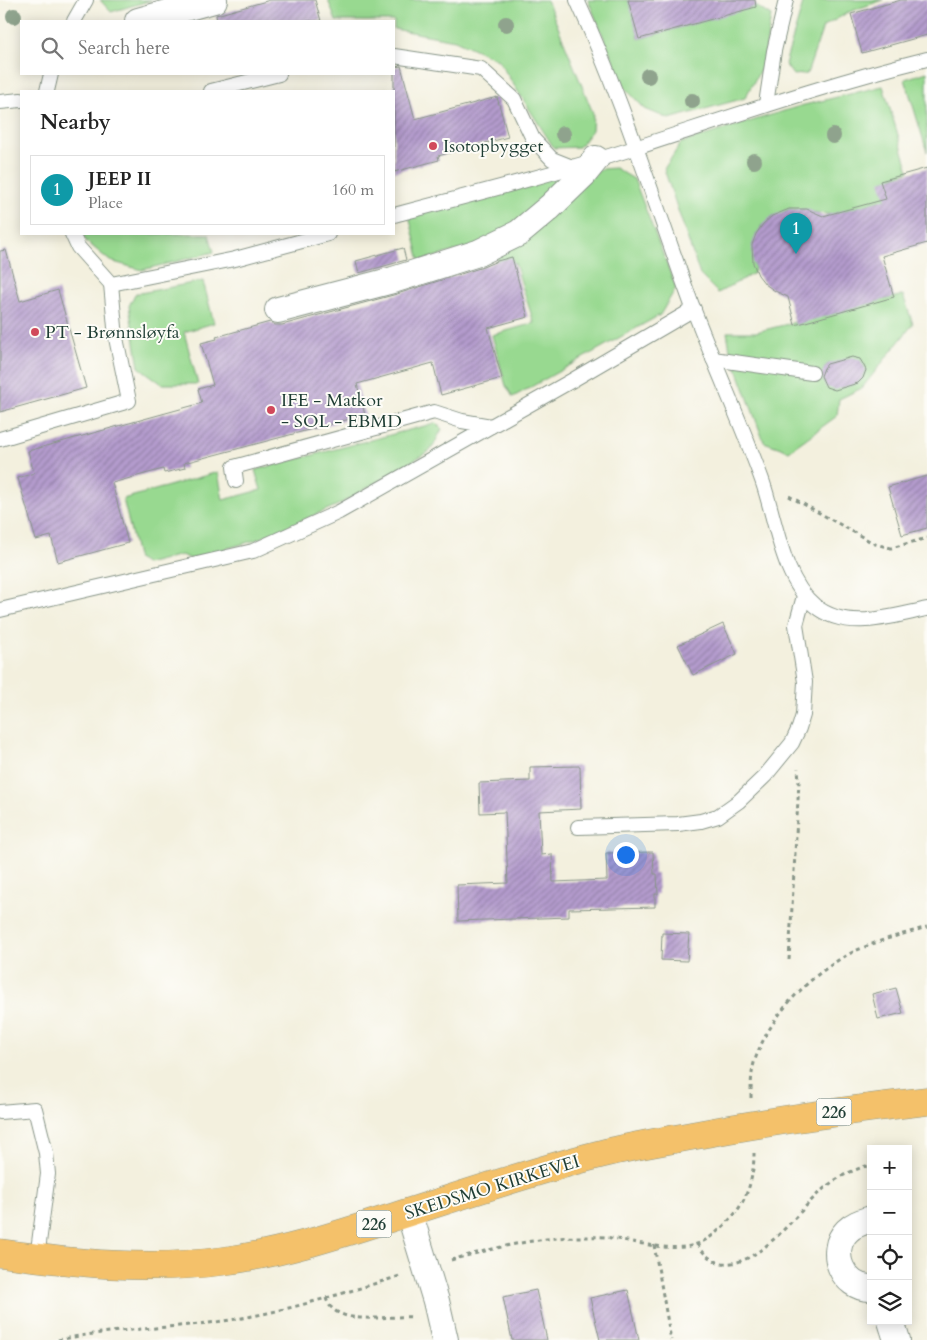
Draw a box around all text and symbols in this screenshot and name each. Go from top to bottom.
search box [20,20,395,75]
icon: search [38,34,66,62]
text: Search here [78,35,170,61]
text: Nearby [40,108,111,137]
place label: Isotopbygget [443,134,543,159]
marker: Isotopbygget [427,140,439,152]
text: JEEP II [88,166,151,192]
text: 1 [53,179,61,201]
text: 160 m [332,179,374,201]
text: Place [88,192,123,214]
pin: 1 [780,213,812,254]
place label: PT - Brønnsløyfa [45,320,180,345]
marker: PT - Brønnsløyfa [29,326,41,338]
place label: IFE - Matkor - SOL - EBMD [281,388,402,434]
marker: IFE - Matkor - SOL - EBMD [265,404,277,416]
your location [613,842,639,868]
road number: 226 [816,1098,852,1126]
map controls [867,1145,912,1325]
button: + [867,1145,912,1190]
street label: SKEDSMO KIRKEVEI [402,1149,583,1226]
button: − [867,1190,912,1235]
road number: 226 [356,1210,392,1238]
button: locate [867,1235,912,1280]
button: layers [867,1280,912,1325]

